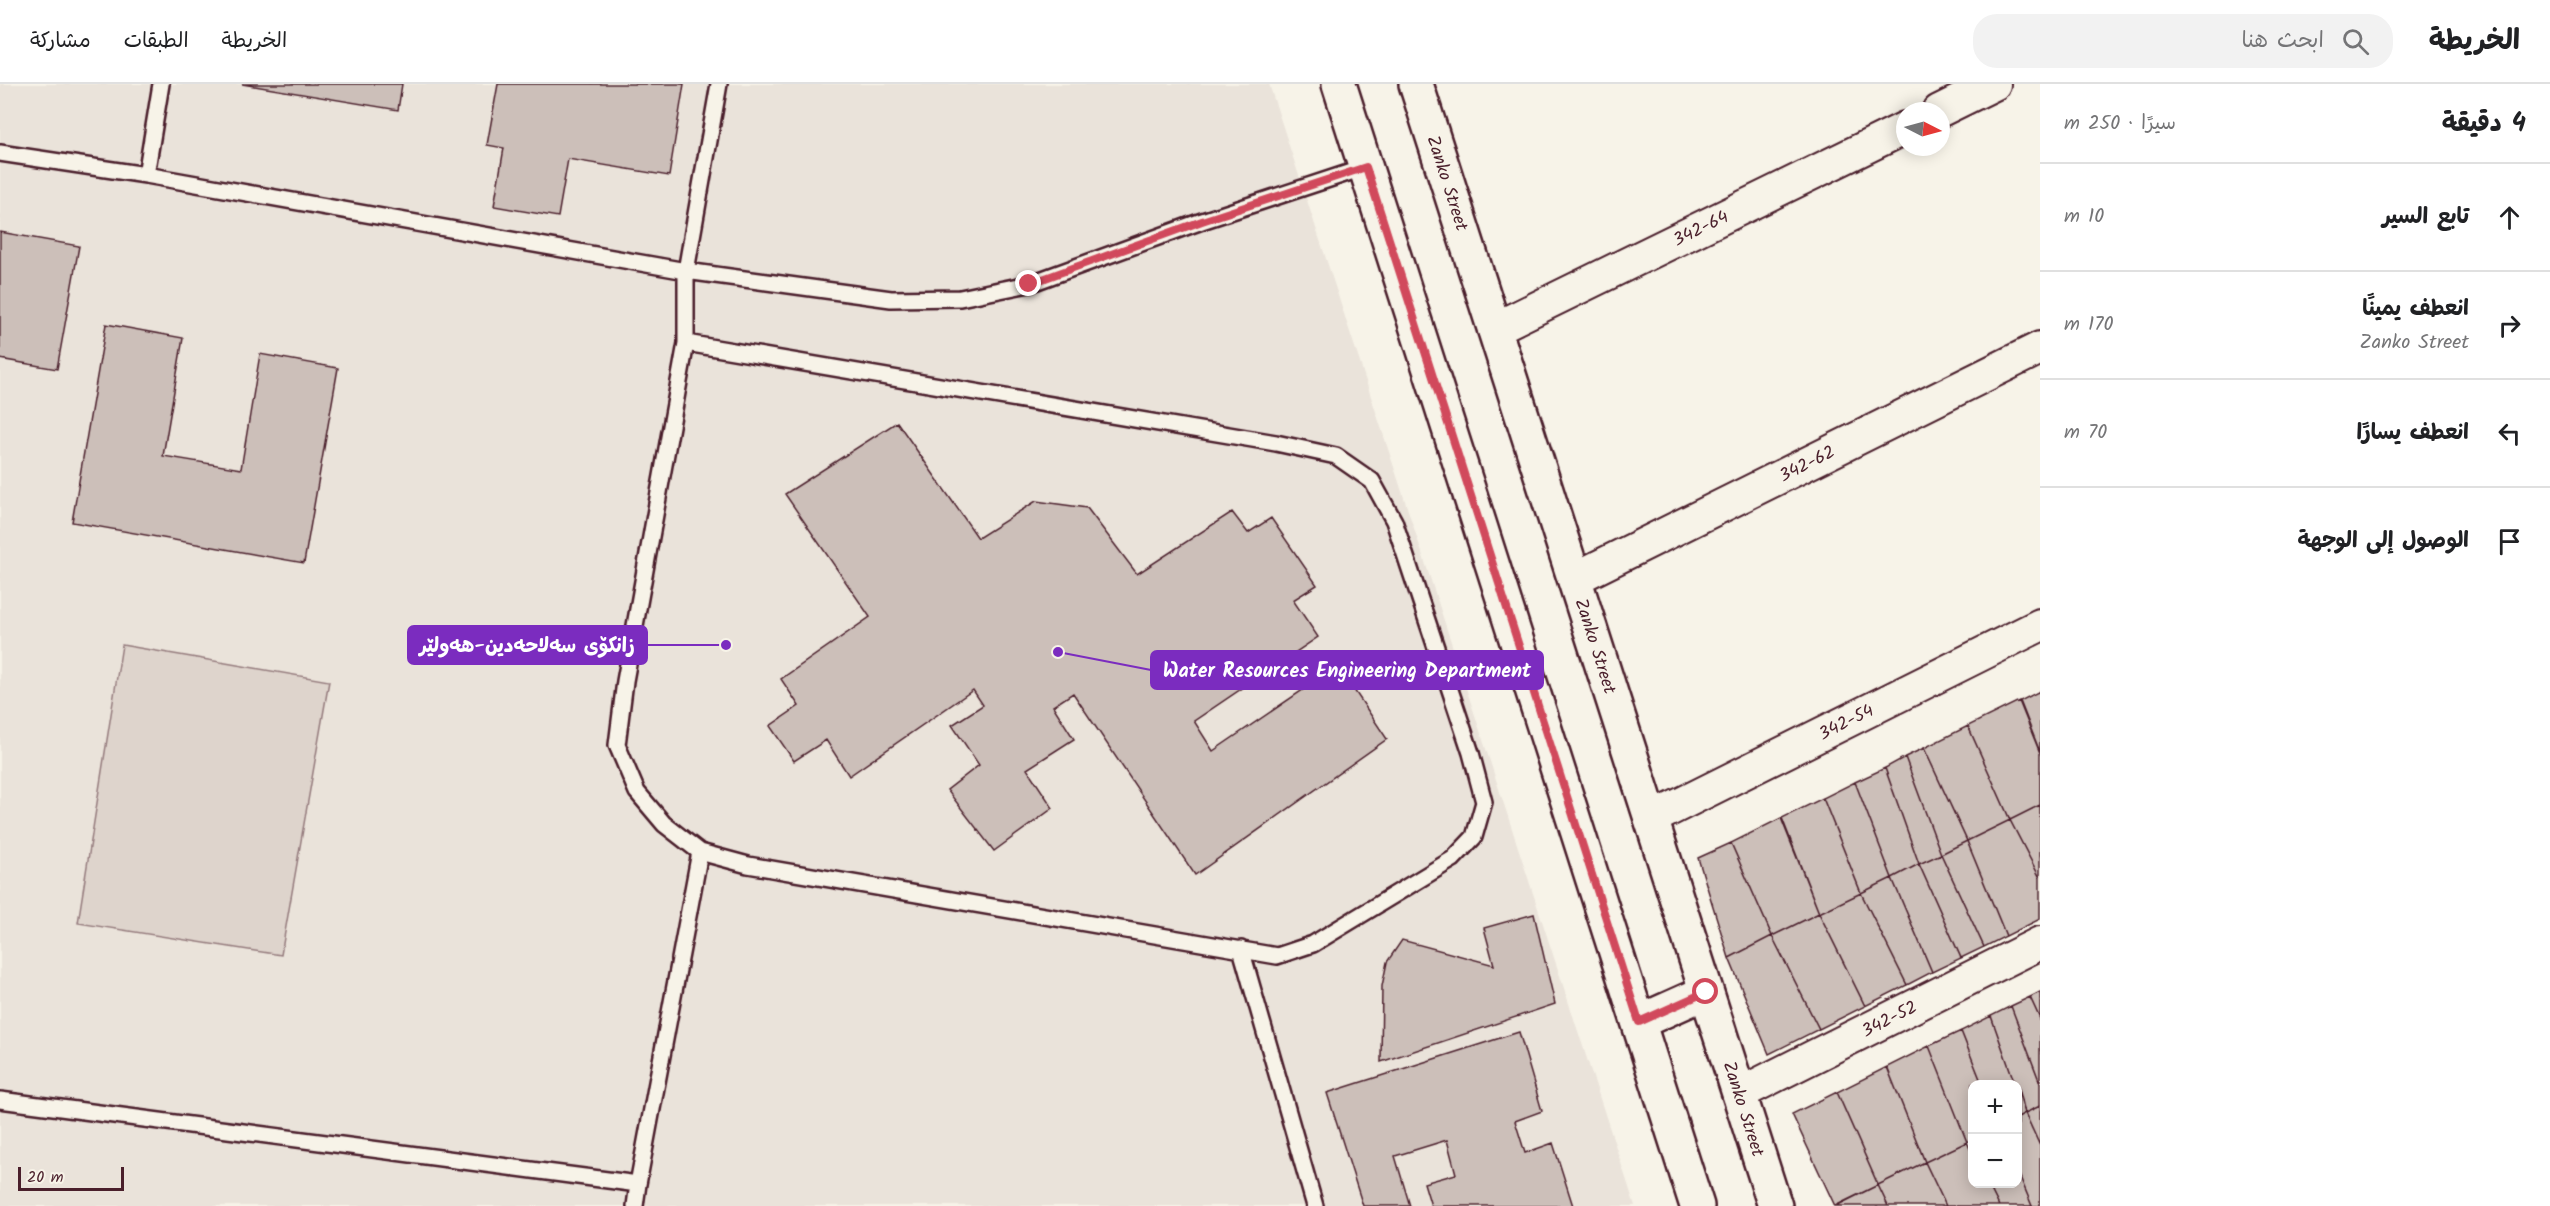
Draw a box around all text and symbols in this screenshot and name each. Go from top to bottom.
search box [1973,14,2393,68]
text: الخريطة [2429,19,2520,64]
text: ابحث هنا [2241,24,2324,59]
text: مشاركة [30,25,91,58]
text: الطبقات [124,25,189,58]
text: الخريطة [222,25,287,58]
icon: search [2339,25,2372,58]
north arrow [1896,102,1950,156]
text: 4 دقيقة [2442,103,2526,145]
text: سيرًا · 250 m [2064,108,2176,140]
street label: Zanko Street [1417,132,1475,236]
text: تابع السير [2382,200,2469,235]
text: 10 m [2064,201,2104,233]
icon: ahead [2493,201,2526,234]
street label: 342-64 [1668,203,1734,255]
route end [1015,270,1041,296]
text: انعطف يمينًا [2362,292,2469,327]
text: 170 m [2064,309,2113,341]
icon: right [2493,309,2526,342]
text: Zanko Street [2359,327,2469,359]
text: انعطف يسارًا [2357,416,2469,451]
text: 70 m [2064,417,2107,449]
icon: left [2493,417,2526,450]
street label: 342-62 [1775,439,1841,491]
text: الوصول إلى الوجهة [2297,524,2469,559]
icon: arrive [2493,525,2526,558]
street label: Zanko Street [1566,595,1624,699]
callout: زانکۆی سەلاحەدین-هەولێر [408,626,647,664]
text: زانکۆی سەلاحەدین-هەولێر [417,631,635,663]
callout: Water Resources Engineering Department [1151,651,1543,689]
text: Water Resources Engineering Department [1163,656,1532,688]
street label: 342-54 [1814,697,1879,749]
route start [1692,978,1718,1004]
street label: 342-52 [1857,994,1923,1046]
street label: Zanko Street [1714,1058,1772,1162]
map controls [1968,1080,2022,1188]
button: + [1968,1080,2022,1134]
button: − [1968,1134,2022,1188]
scale bar [18,1164,124,1192]
text: 20 m [27,1165,63,1190]

